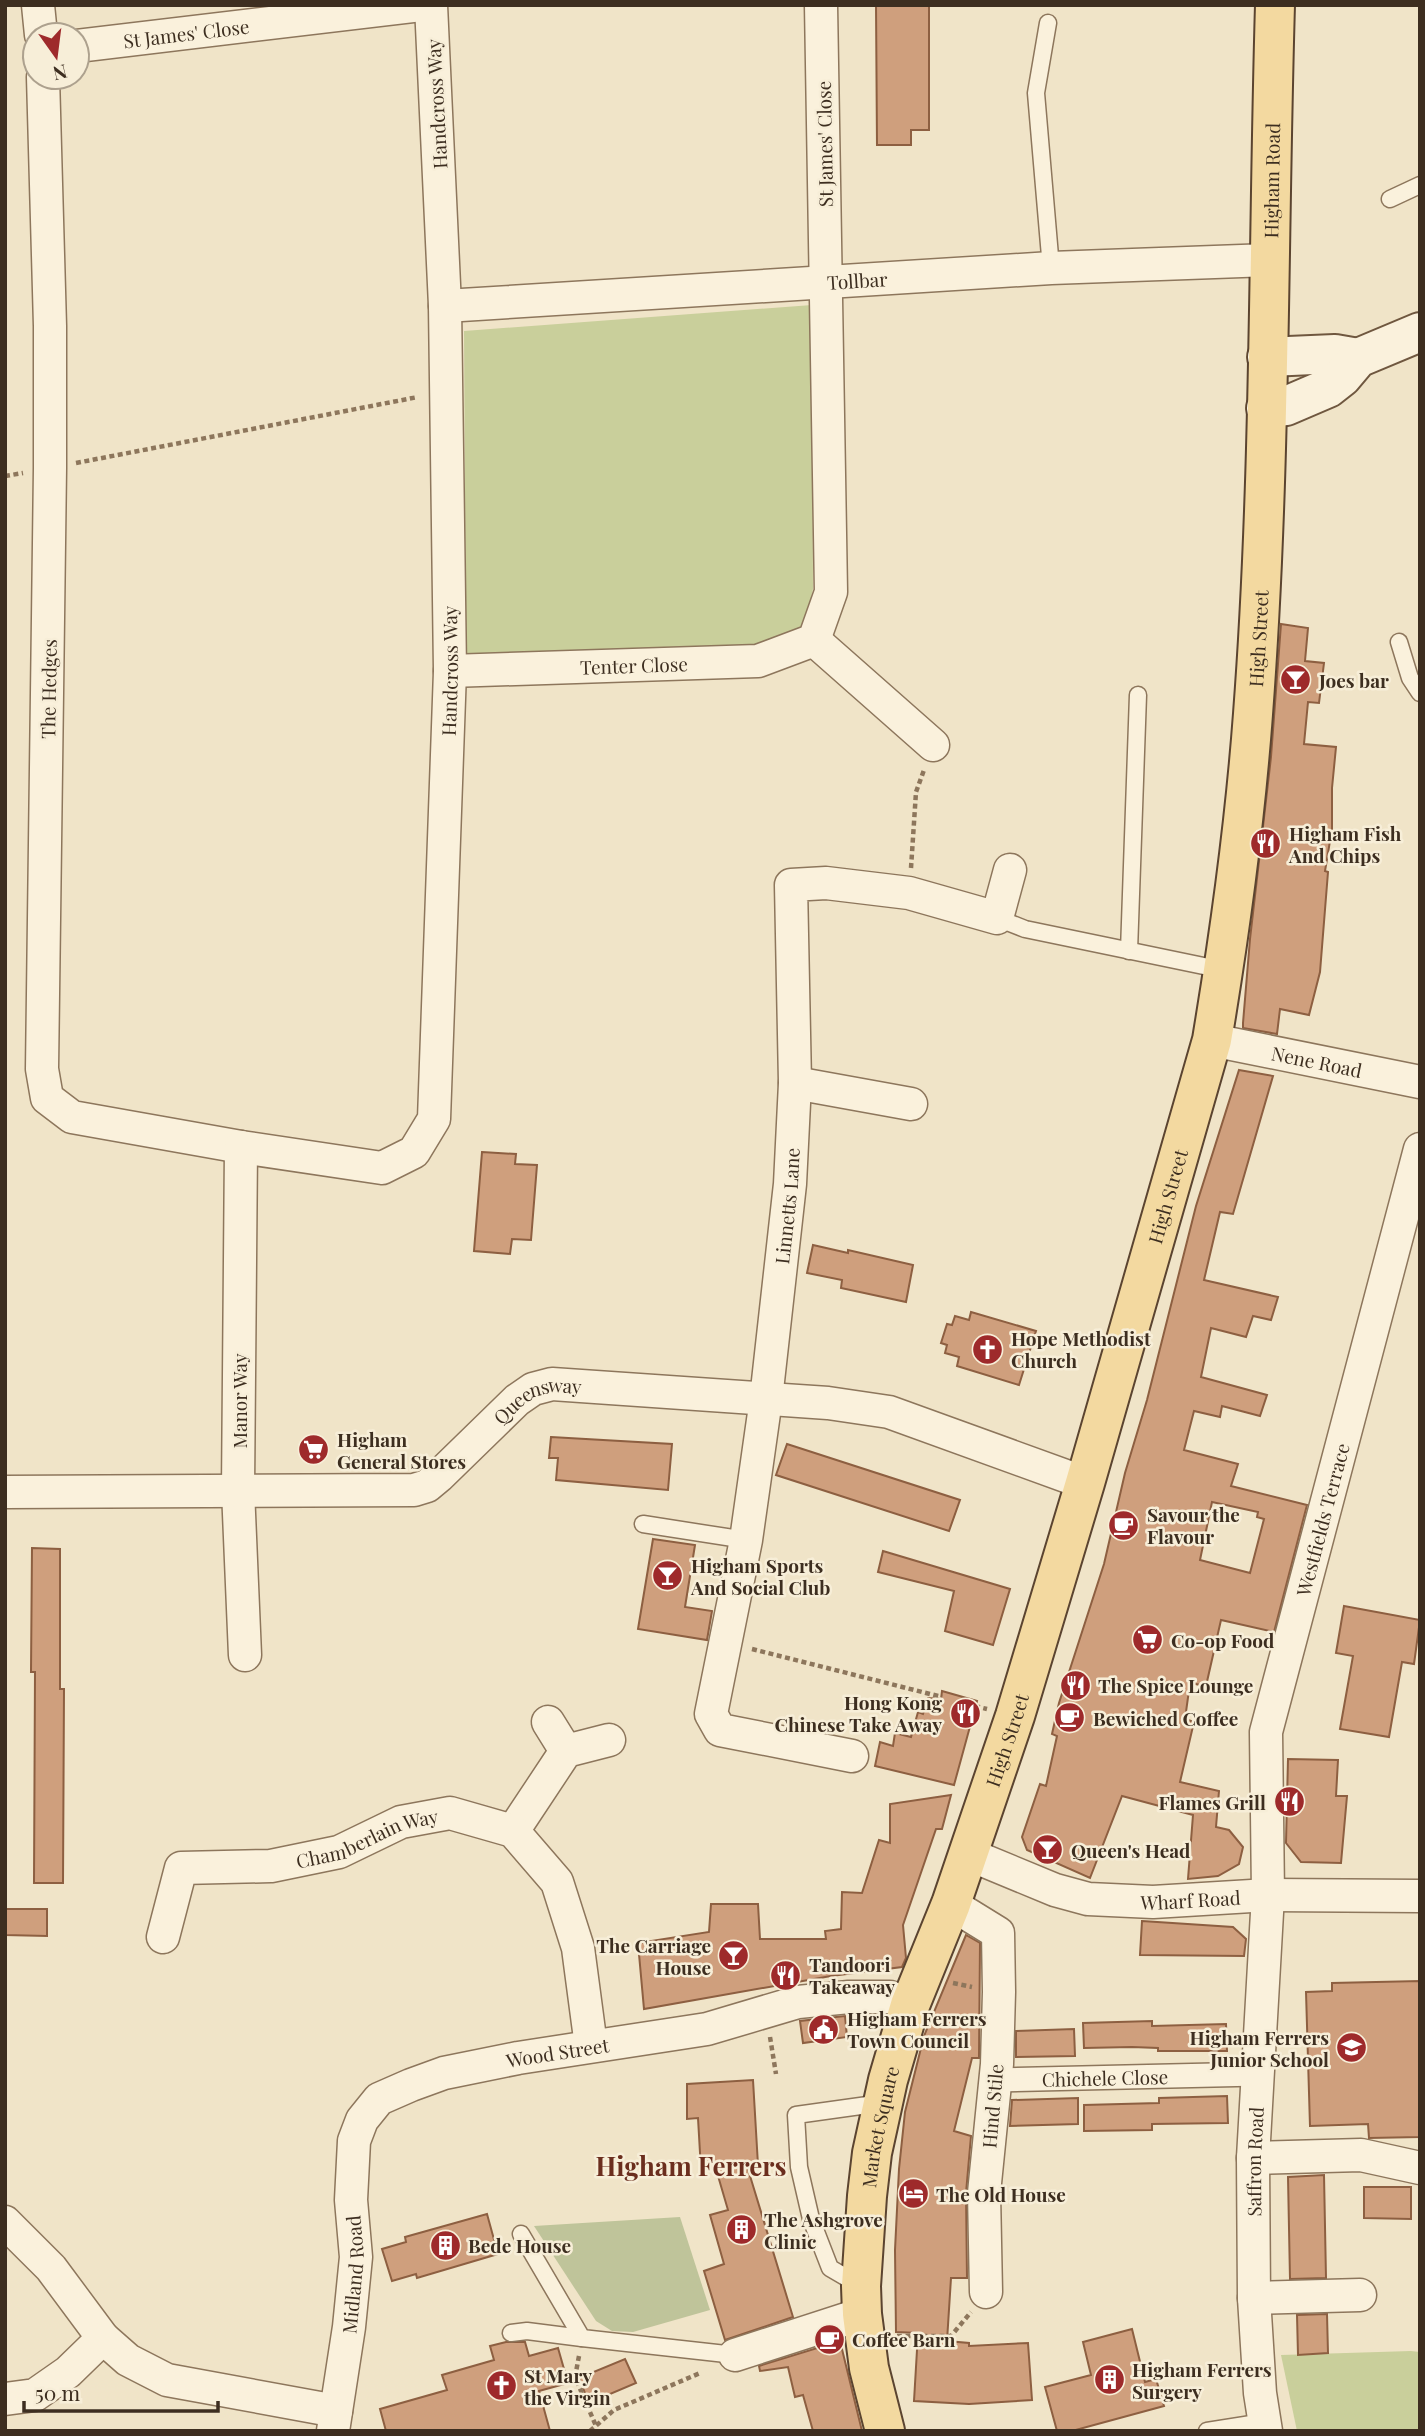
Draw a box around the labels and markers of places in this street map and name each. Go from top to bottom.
bar icon: Joes bar [1279,663,1313,697]
place label: Joes bar [1318,667,1389,693]
place label: Higham Fish And Chips [1288,820,1402,868]
restaurant icon: Higham Fish And Chips [1249,827,1283,861]
place label: Hope Methodist Church [1011,1325,1151,1373]
church icon: Hope Methodist Church [971,1332,1005,1366]
place label: Higham General Stores [337,1426,466,1474]
supermarket icon: Higham General Stores [297,1433,331,1467]
place label: Savour the Flavour [1147,1501,1240,1549]
cafe icon: Savour the Flavour [1107,1508,1141,1542]
place label: Higham Sports And Social Club [690,1552,831,1600]
bar icon: Higham Sports And Social Club [651,1559,685,1593]
supermarket icon: Co-op Food [1131,1623,1165,1657]
place label: Co-op Food [1171,1627,1275,1653]
restaurant icon: The Spice Lounge [1058,1668,1092,1702]
place label: The Spice Lounge [1098,1672,1253,1698]
place label: Hong Kong Chinese Take Away [775,1689,942,1737]
restaurant icon: Hong Kong Chinese Take Away [948,1696,982,1730]
cafe icon: Bewiched Coffee [1053,1701,1087,1735]
place label: Bewiched Coffee [1093,1705,1238,1731]
restaurant icon: Flames Grill [1272,1785,1306,1819]
place label: Flames Grill [1158,1789,1266,1815]
bar icon: Queen's Head [1031,1833,1065,1867]
place label: Queen's Head [1071,1837,1191,1863]
place label: The Carriage House [596,1932,711,1980]
bar icon: The Carriage House [717,1939,751,1973]
place label: Tandoori Takeaway [809,1951,895,1999]
restaurant icon: Tandoori Takeaway [769,1958,803,1992]
place label: Higham Ferrers Town Council [847,2005,987,2053]
public building icon: Higham Ferrers Town Council [807,2012,841,2046]
place label: Higham Ferrers Junior School [1189,2024,1329,2072]
school or university icon: Higham Ferrers Junior School [1335,2031,1369,2065]
hotel icon: The Old House [896,2177,930,2211]
place label: The Old House [936,2181,1066,2207]
place label: The Ashgrove Clinic [764,2206,883,2254]
building icon: The Ashgrove Clinic [724,2213,758,2247]
building icon: Bede House [428,2228,462,2262]
place label: Bede House [468,2232,571,2258]
cafe icon: Coffee Barn [812,2322,846,2356]
place label: Coffee Barn [852,2326,956,2352]
place label: Higham Ferrers Surgery [1132,2356,1272,2404]
place label: St Mary the Virgin [523,2362,611,2410]
building icon: Higham Ferrers Surgery [1092,2363,1126,2397]
church icon: St Mary the Virgin [484,2369,518,2403]

